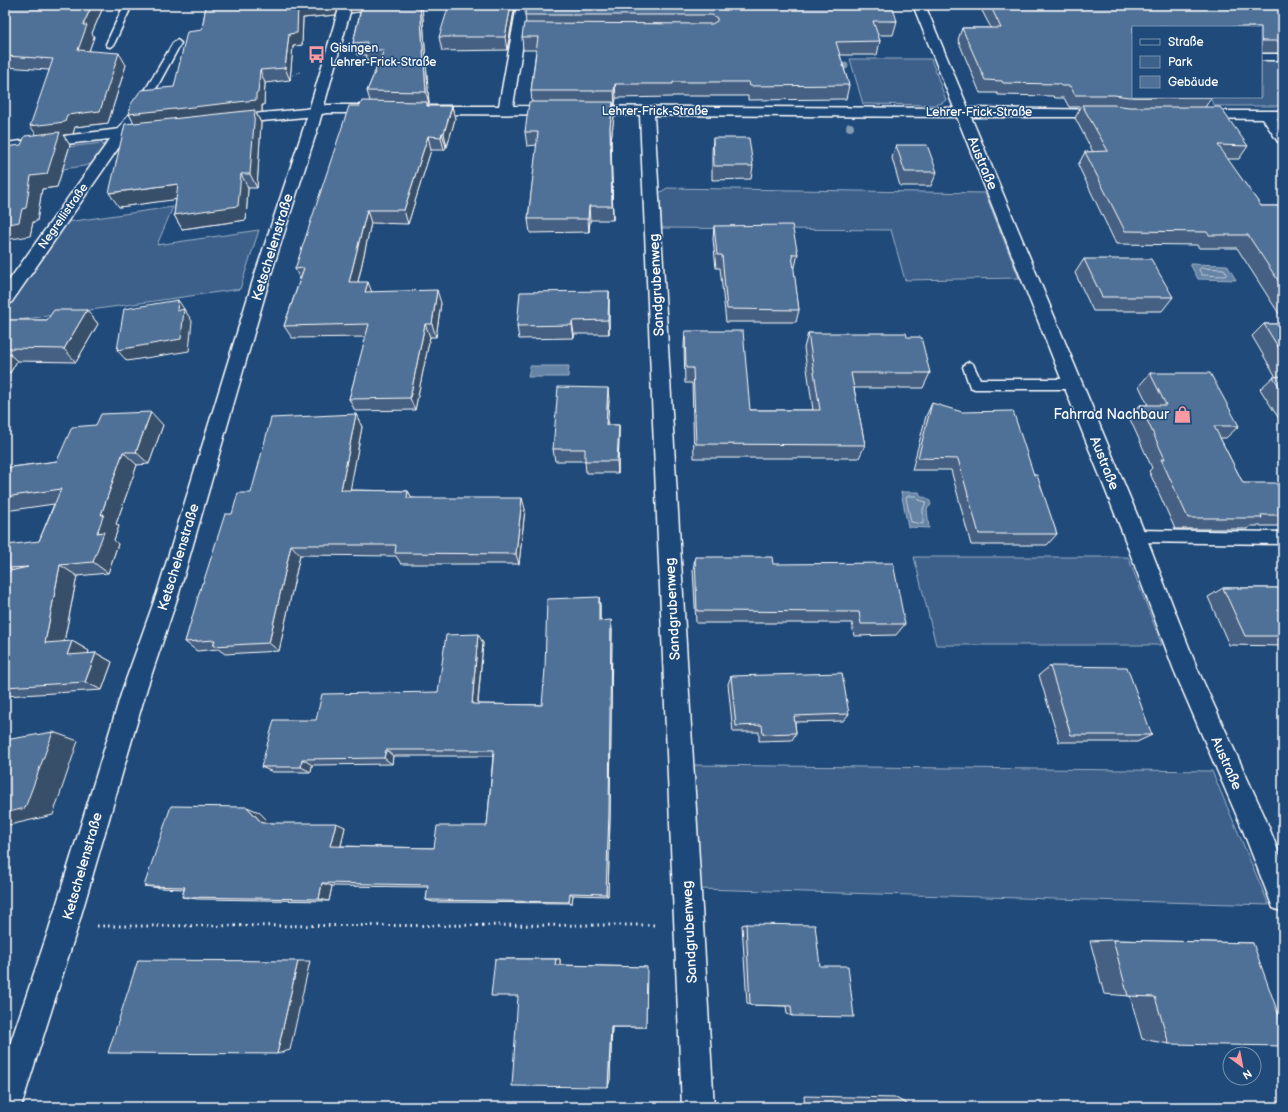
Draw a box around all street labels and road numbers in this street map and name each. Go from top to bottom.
street label: Lehrer-Frick-Straße [602,104,708,119]
street label: Lehrer-Frick-Straße [926,105,1032,120]
street label: Austraße [964,134,1001,192]
street label: Negrellistraße [35,181,92,252]
street label: Ketschelenstraße [248,192,297,303]
street label: Sandgrubenweg [645,233,668,337]
street label: Austraße [1086,434,1123,492]
street label: Ketschelenstraße [154,502,203,613]
street label: Sandgrubenweg [661,557,684,661]
street label: Austraße [1207,734,1246,792]
street label: Ketschelenstraße [59,810,106,922]
street label: Sandgrubenweg [678,880,701,984]

